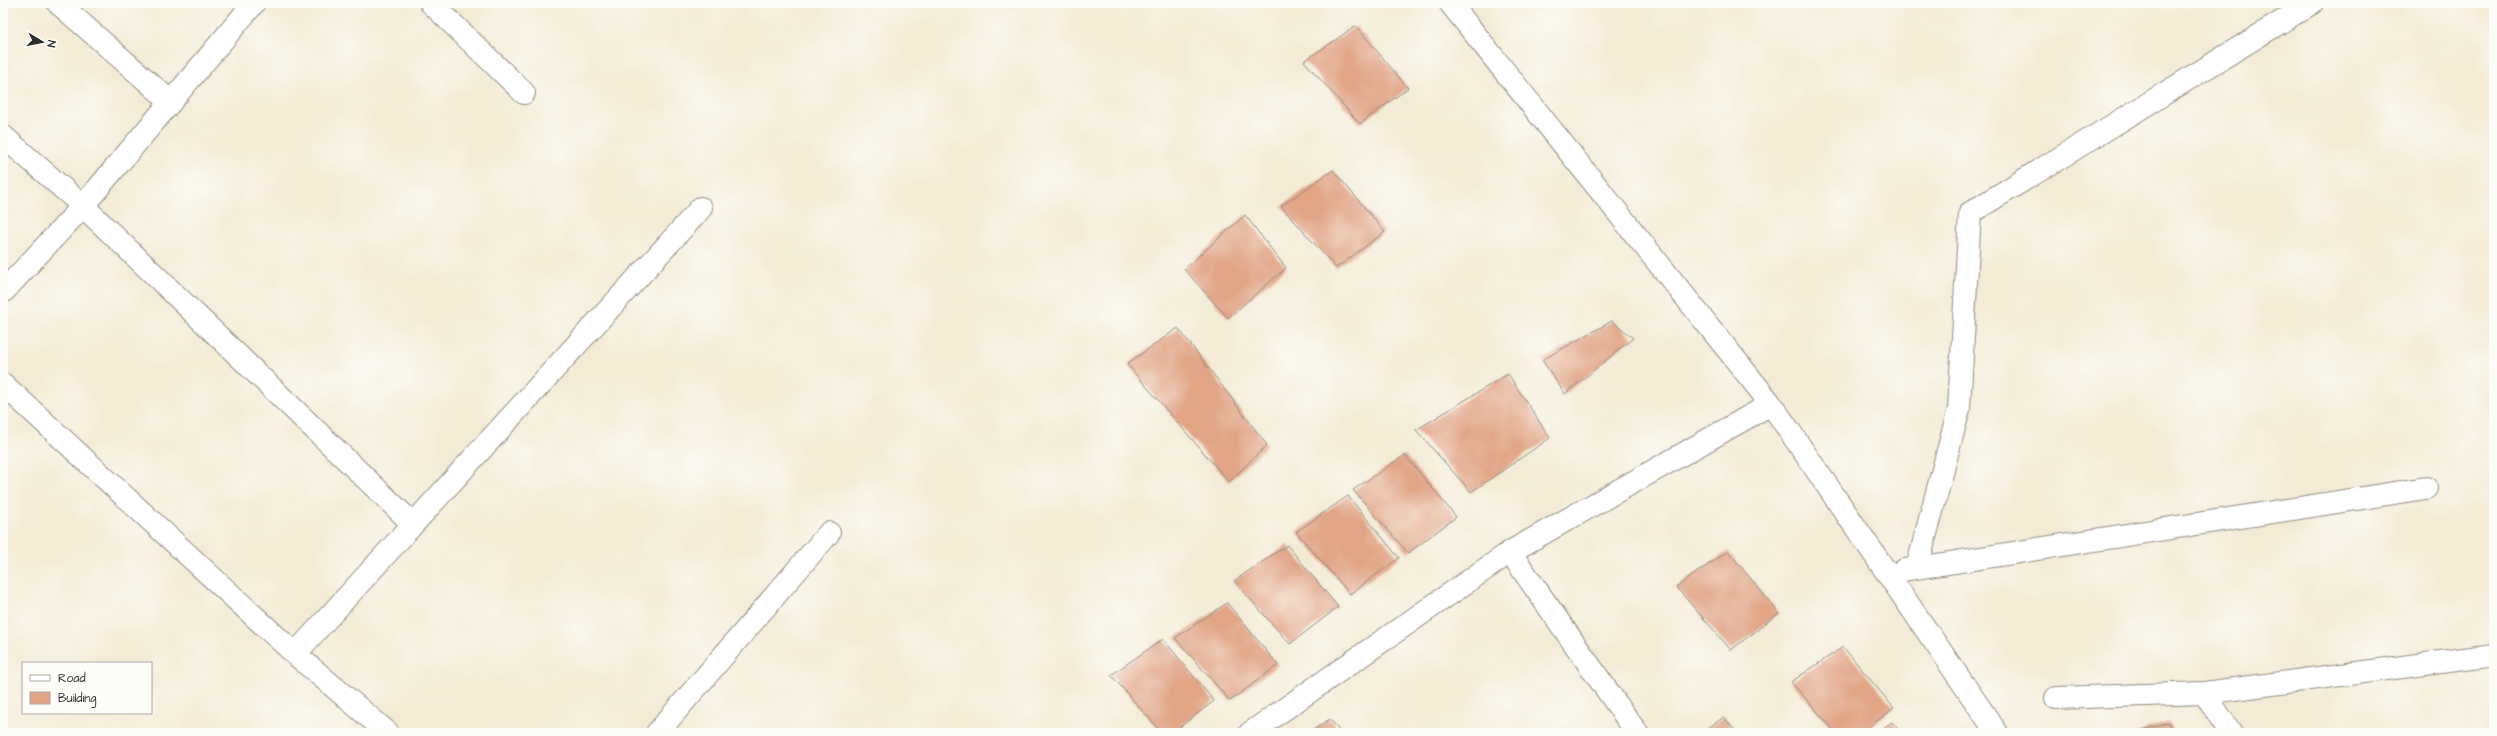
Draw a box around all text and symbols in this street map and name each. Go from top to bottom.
north arrow [22,22,62,62]
text: N [43,39,59,48]
legend [22,662,152,714]
text: Road [58,670,86,687]
text: Building [58,690,96,708]

